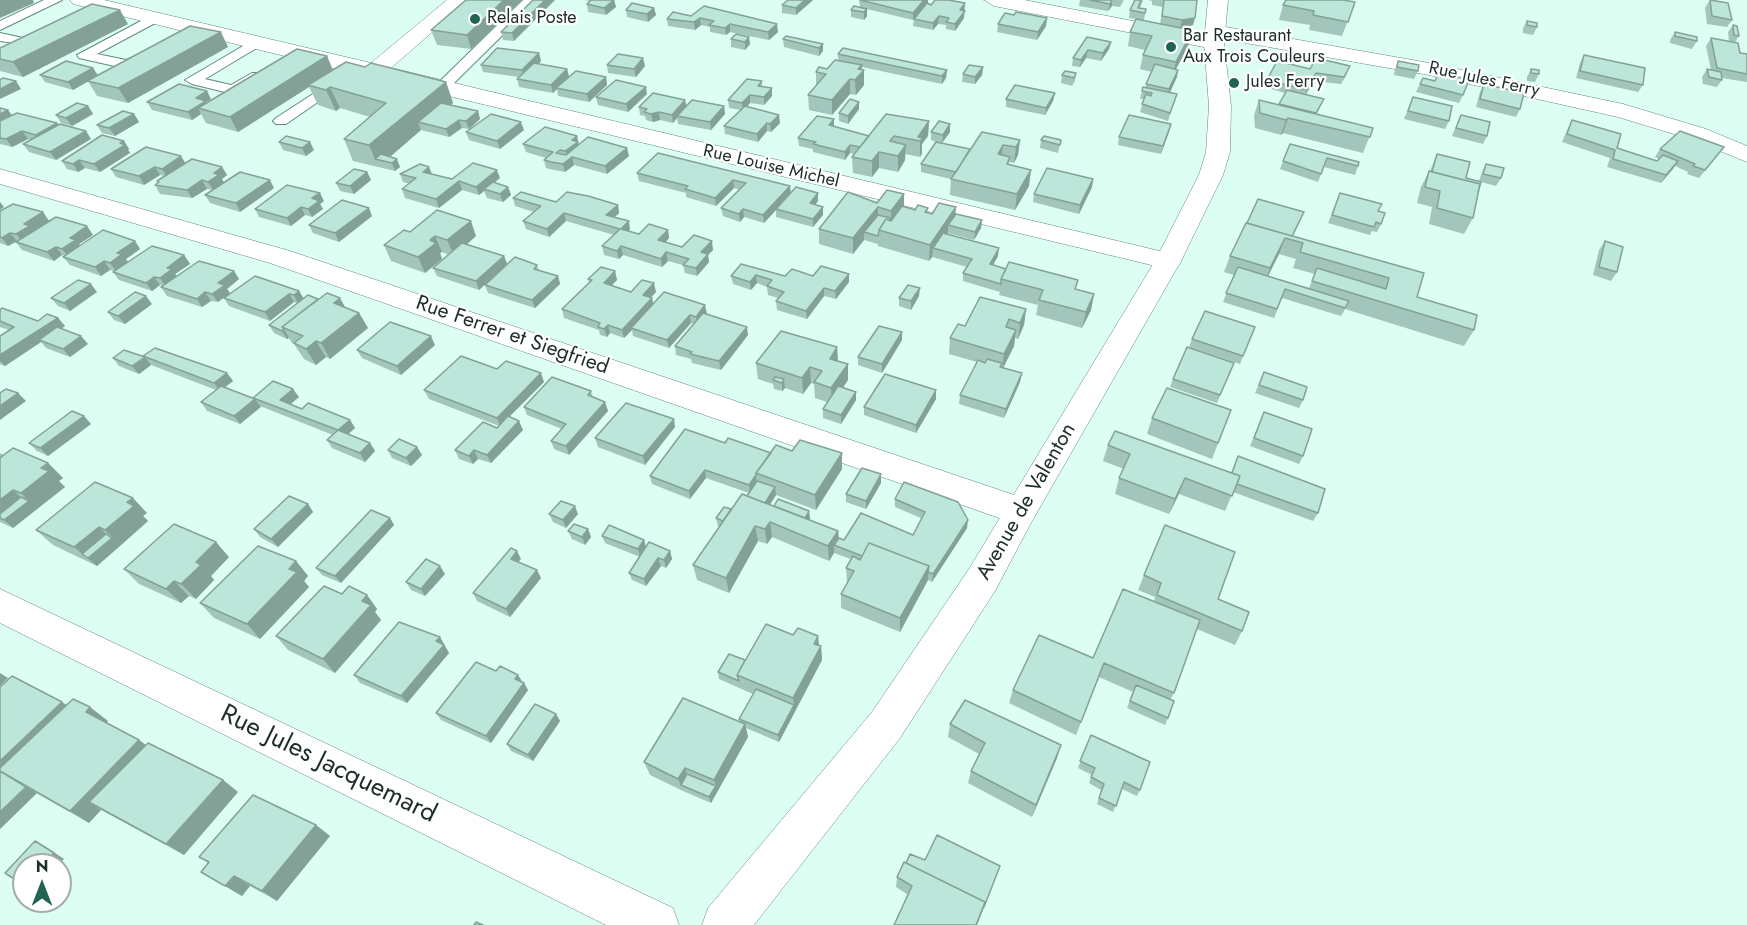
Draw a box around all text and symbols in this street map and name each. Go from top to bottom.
place label: Relais Poste [487,8,576,30]
marker: Relais Poste [468,12,482,26]
place label: Bar Restaurant Aux Trois Couleurs [1183,26,1325,68]
marker: Bar Restaurant Aux Trois Couleurs [1164,40,1178,54]
street label: Rue Jules Ferry [1427,58,1541,102]
place label: Jules Ferry [1246,72,1324,94]
marker: Jules Ferry [1227,76,1241,90]
street label: Rue Louise Michel [701,141,841,193]
street label: Rue Ferrer et Siegfried [412,291,612,381]
street label: Avenue de Valenton [972,419,1082,585]
street label: Rue Jules Jacquemard [215,699,441,831]
north arrow [12,853,72,913]
text: N [36,855,48,878]

